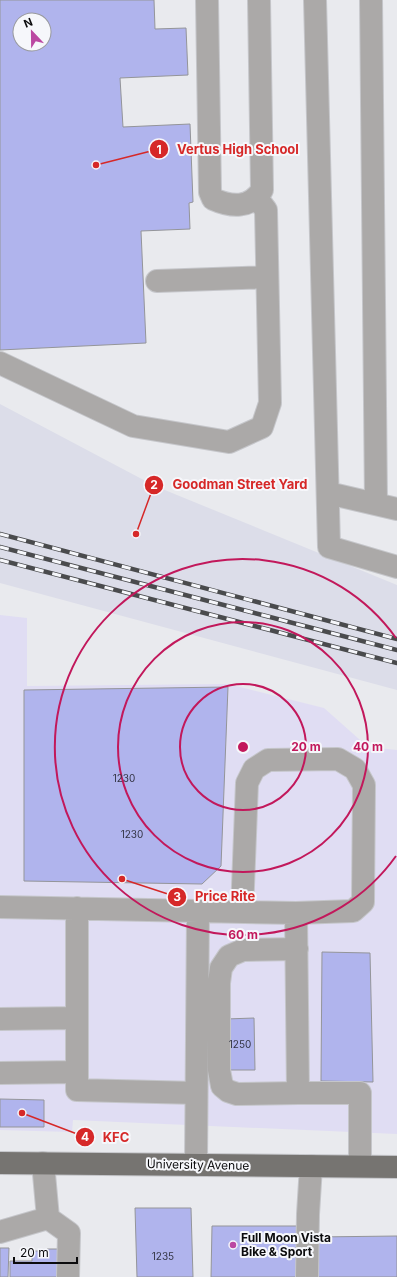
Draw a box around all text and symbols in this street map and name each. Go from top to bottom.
north arrow [12,12,52,52]
text: N [22,15,35,31]
callout: Vertus High School [149,137,307,162]
text: Vertus High School [177,141,299,157]
text: 1 [156,142,162,157]
callout: Goodman Street Yard [144,472,315,497]
text: Goodman Street Yard [173,476,307,492]
text: 2 [150,477,158,492]
text: 20 m [291,739,321,754]
text: 40 m [353,739,383,754]
centre of rings [236,740,250,754]
house number: 1230 [113,772,135,784]
house number: 1230 [121,828,143,840]
callout: Price Rite [167,884,263,909]
text: Price Rite [195,888,255,904]
text: 3 [173,889,181,904]
text: 60 m [228,927,258,942]
house number: 1250 [229,1038,251,1050]
callout: KFC [75,1125,138,1150]
text: 4 [81,1129,89,1144]
text: KFC [103,1129,130,1145]
street label: University Avenue [147,1156,249,1173]
place label: Full Moon Vista Bike & Sport [241,1230,331,1259]
scale bar [14,1239,77,1265]
marker: Full Moon Vista Bike & Sport [228,1240,238,1250]
text: 20 m [20,1245,49,1260]
house number: 1235 [152,1250,174,1262]

